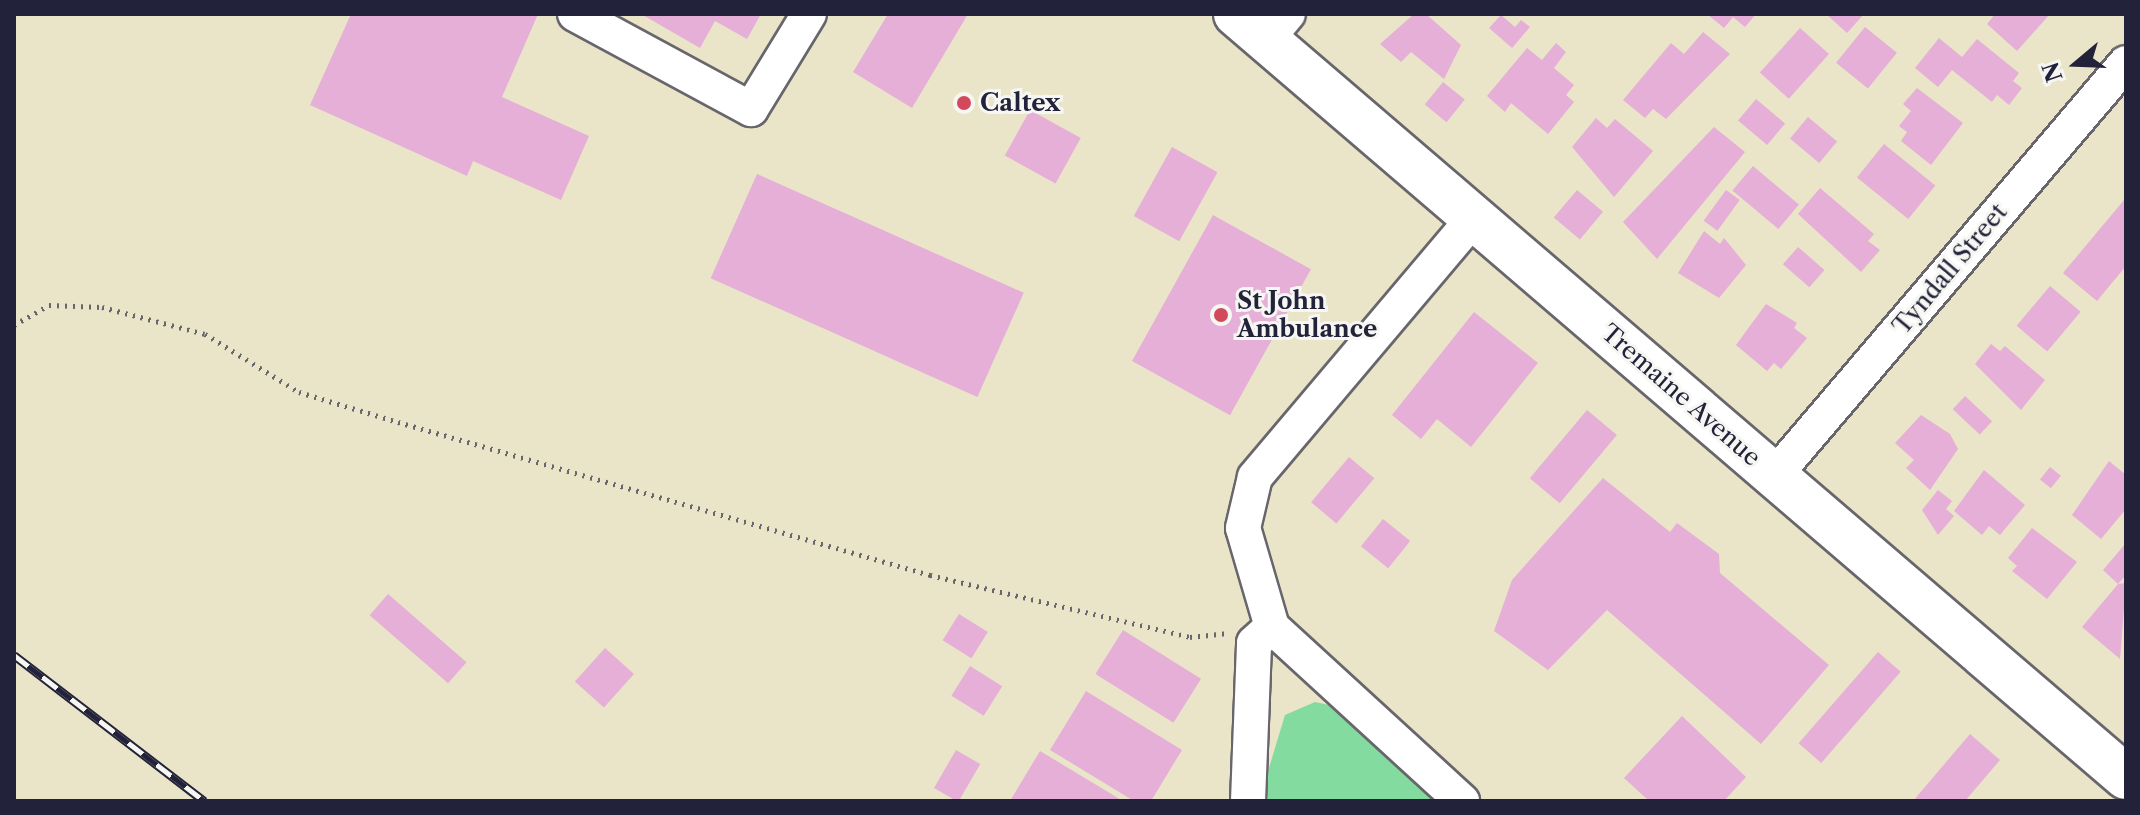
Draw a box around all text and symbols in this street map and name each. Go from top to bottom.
north arrow [2036,24,2116,104]
text: N [2037,59,2069,85]
place label: Caltex [980,89,1060,117]
marker: Caltex [955,94,973,112]
street label: Tyndall Street [1887,198,2013,340]
place label: St John Ambulance [1237,287,1377,343]
marker: St John Ambulance [1212,306,1230,324]
street label: Tremaine Avenue [1595,318,1767,472]

